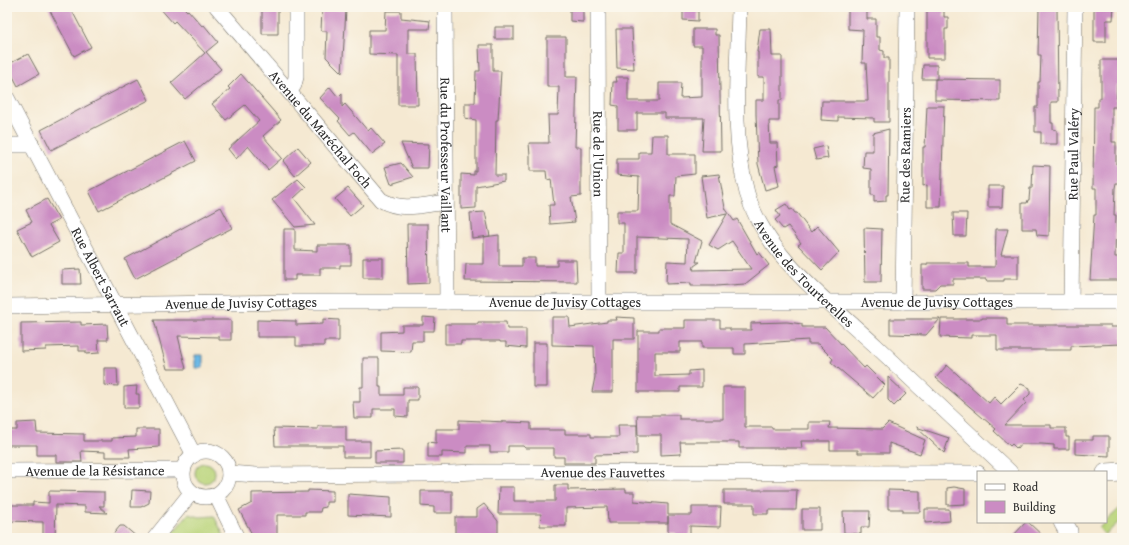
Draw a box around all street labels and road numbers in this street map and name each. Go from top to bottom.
street label: Avenue du Maréchal Foch [265,65,377,193]
street label: Rue du Professeur Vaillant [435,77,457,233]
street label: Rue des Ramiers [894,107,916,203]
street label: Rue Paul Valéry [1062,108,1084,200]
street label: Rue de l'Union [588,111,609,197]
street label: Avenue des Tourterelles [749,216,859,332]
street label: Rue Albert Sarraut [66,224,135,330]
street label: Avenue de Juvisy Cottages [165,292,317,314]
street label: Avenue de Juvisy Cottages [489,292,641,312]
street label: Avenue de Juvisy Cottages [861,292,1013,312]
street label: Avenue de la Résistance [25,460,165,481]
street label: Avenue des Fauvettes [541,462,665,482]

